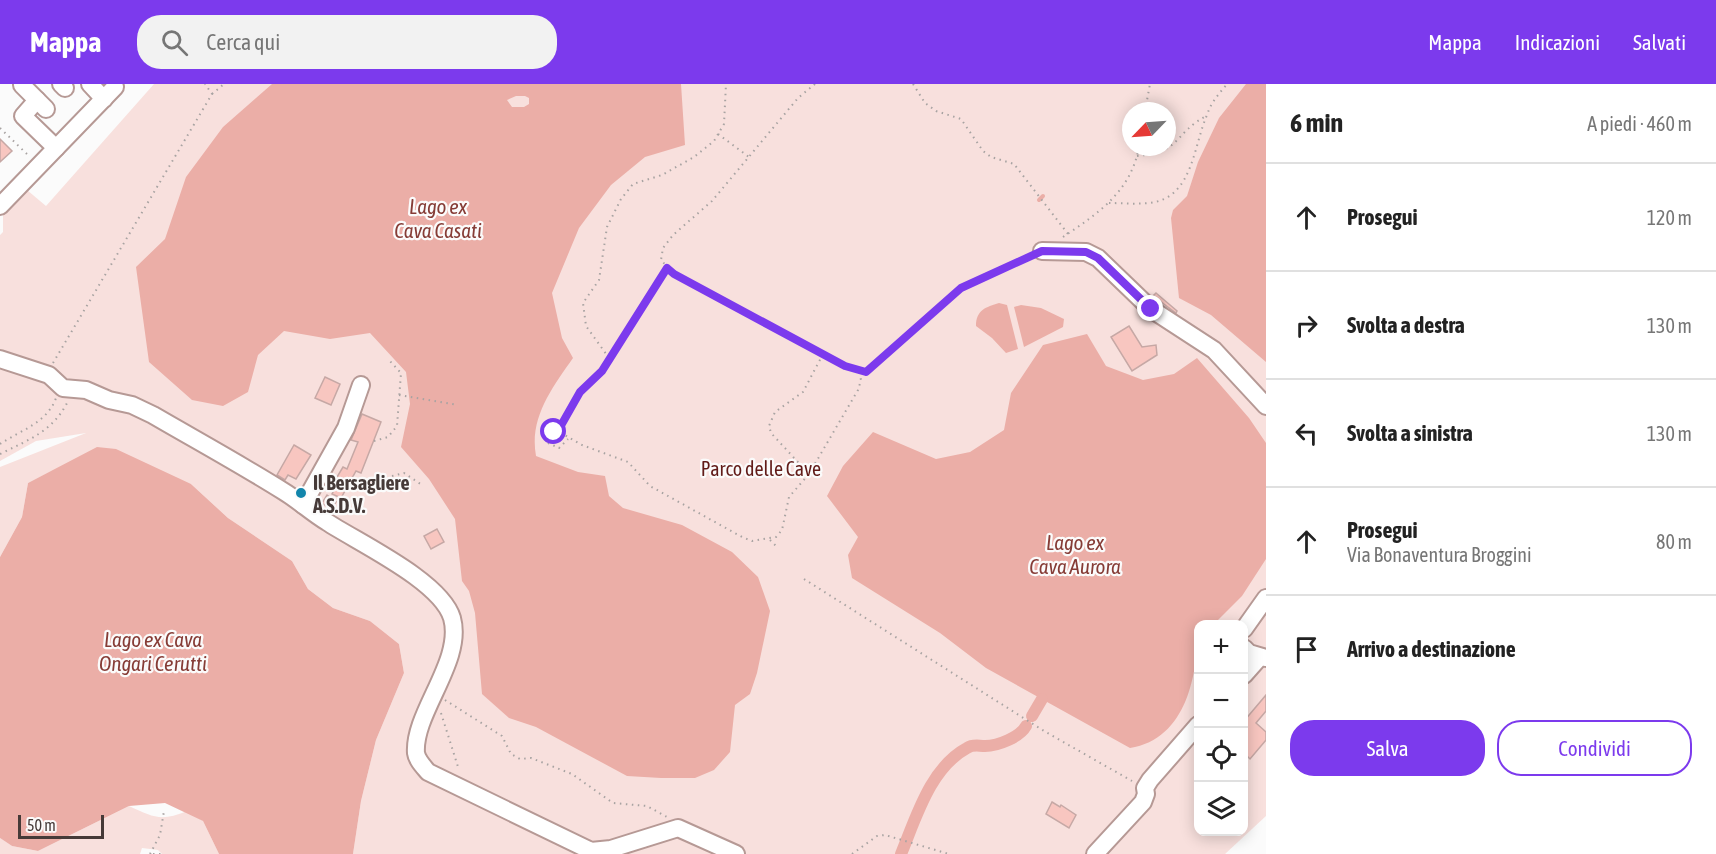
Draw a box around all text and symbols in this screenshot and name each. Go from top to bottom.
search box [137,15,557,69]
text: Mappa [30,26,101,58]
icon: search [158,26,191,59]
text: Cerca qui [206,29,280,55]
text: Mappa [1428,30,1482,54]
text: Indicazioni [1515,30,1600,54]
text: Salvati [1633,30,1686,54]
north arrow [1122,102,1176,156]
text: 6 min [1290,108,1343,138]
text: A piedi · 460 m [1587,112,1692,135]
water label: Lago ex Cava Casati [394,194,482,242]
icon: ahead [1290,201,1323,234]
text: Prosegui [1347,204,1418,230]
text: 120 m [1647,206,1692,229]
route end [1137,295,1163,321]
icon: right [1290,309,1323,342]
text: Svolta a destra [1347,312,1465,338]
text: 130 m [1647,314,1692,337]
icon: left [1290,417,1323,450]
route start [540,418,566,444]
text: Svolta a sinistra [1347,420,1473,446]
text: 130 m [1647,422,1692,445]
park label: Parco delle Cave [701,457,821,480]
place label: Il Bersagliere A.S.D.V. [312,471,410,517]
marker: Il Bersagliere A.S.D.V. [294,486,308,500]
text: Prosegui [1347,517,1418,543]
icon: ahead [1290,525,1323,558]
water label: Lago ex Cava Aurora [1029,530,1121,578]
text: 80 m [1656,530,1692,553]
text: Via Bonaventura Broggini [1347,543,1532,566]
map controls [1194,620,1248,836]
button: + [1194,620,1248,674]
water label: Lago ex Cava Ongari Cerutti [99,627,207,675]
icon: arrive [1290,633,1323,666]
text: Arrivo a destinazione [1347,636,1516,662]
button: − [1194,674,1248,728]
button: Salva [1290,720,1485,776]
button: Condividi [1497,720,1692,776]
button: locate [1194,728,1248,782]
button: layers [1194,782,1248,836]
scale bar [18,812,104,840]
text: 50 m [27,816,56,834]

